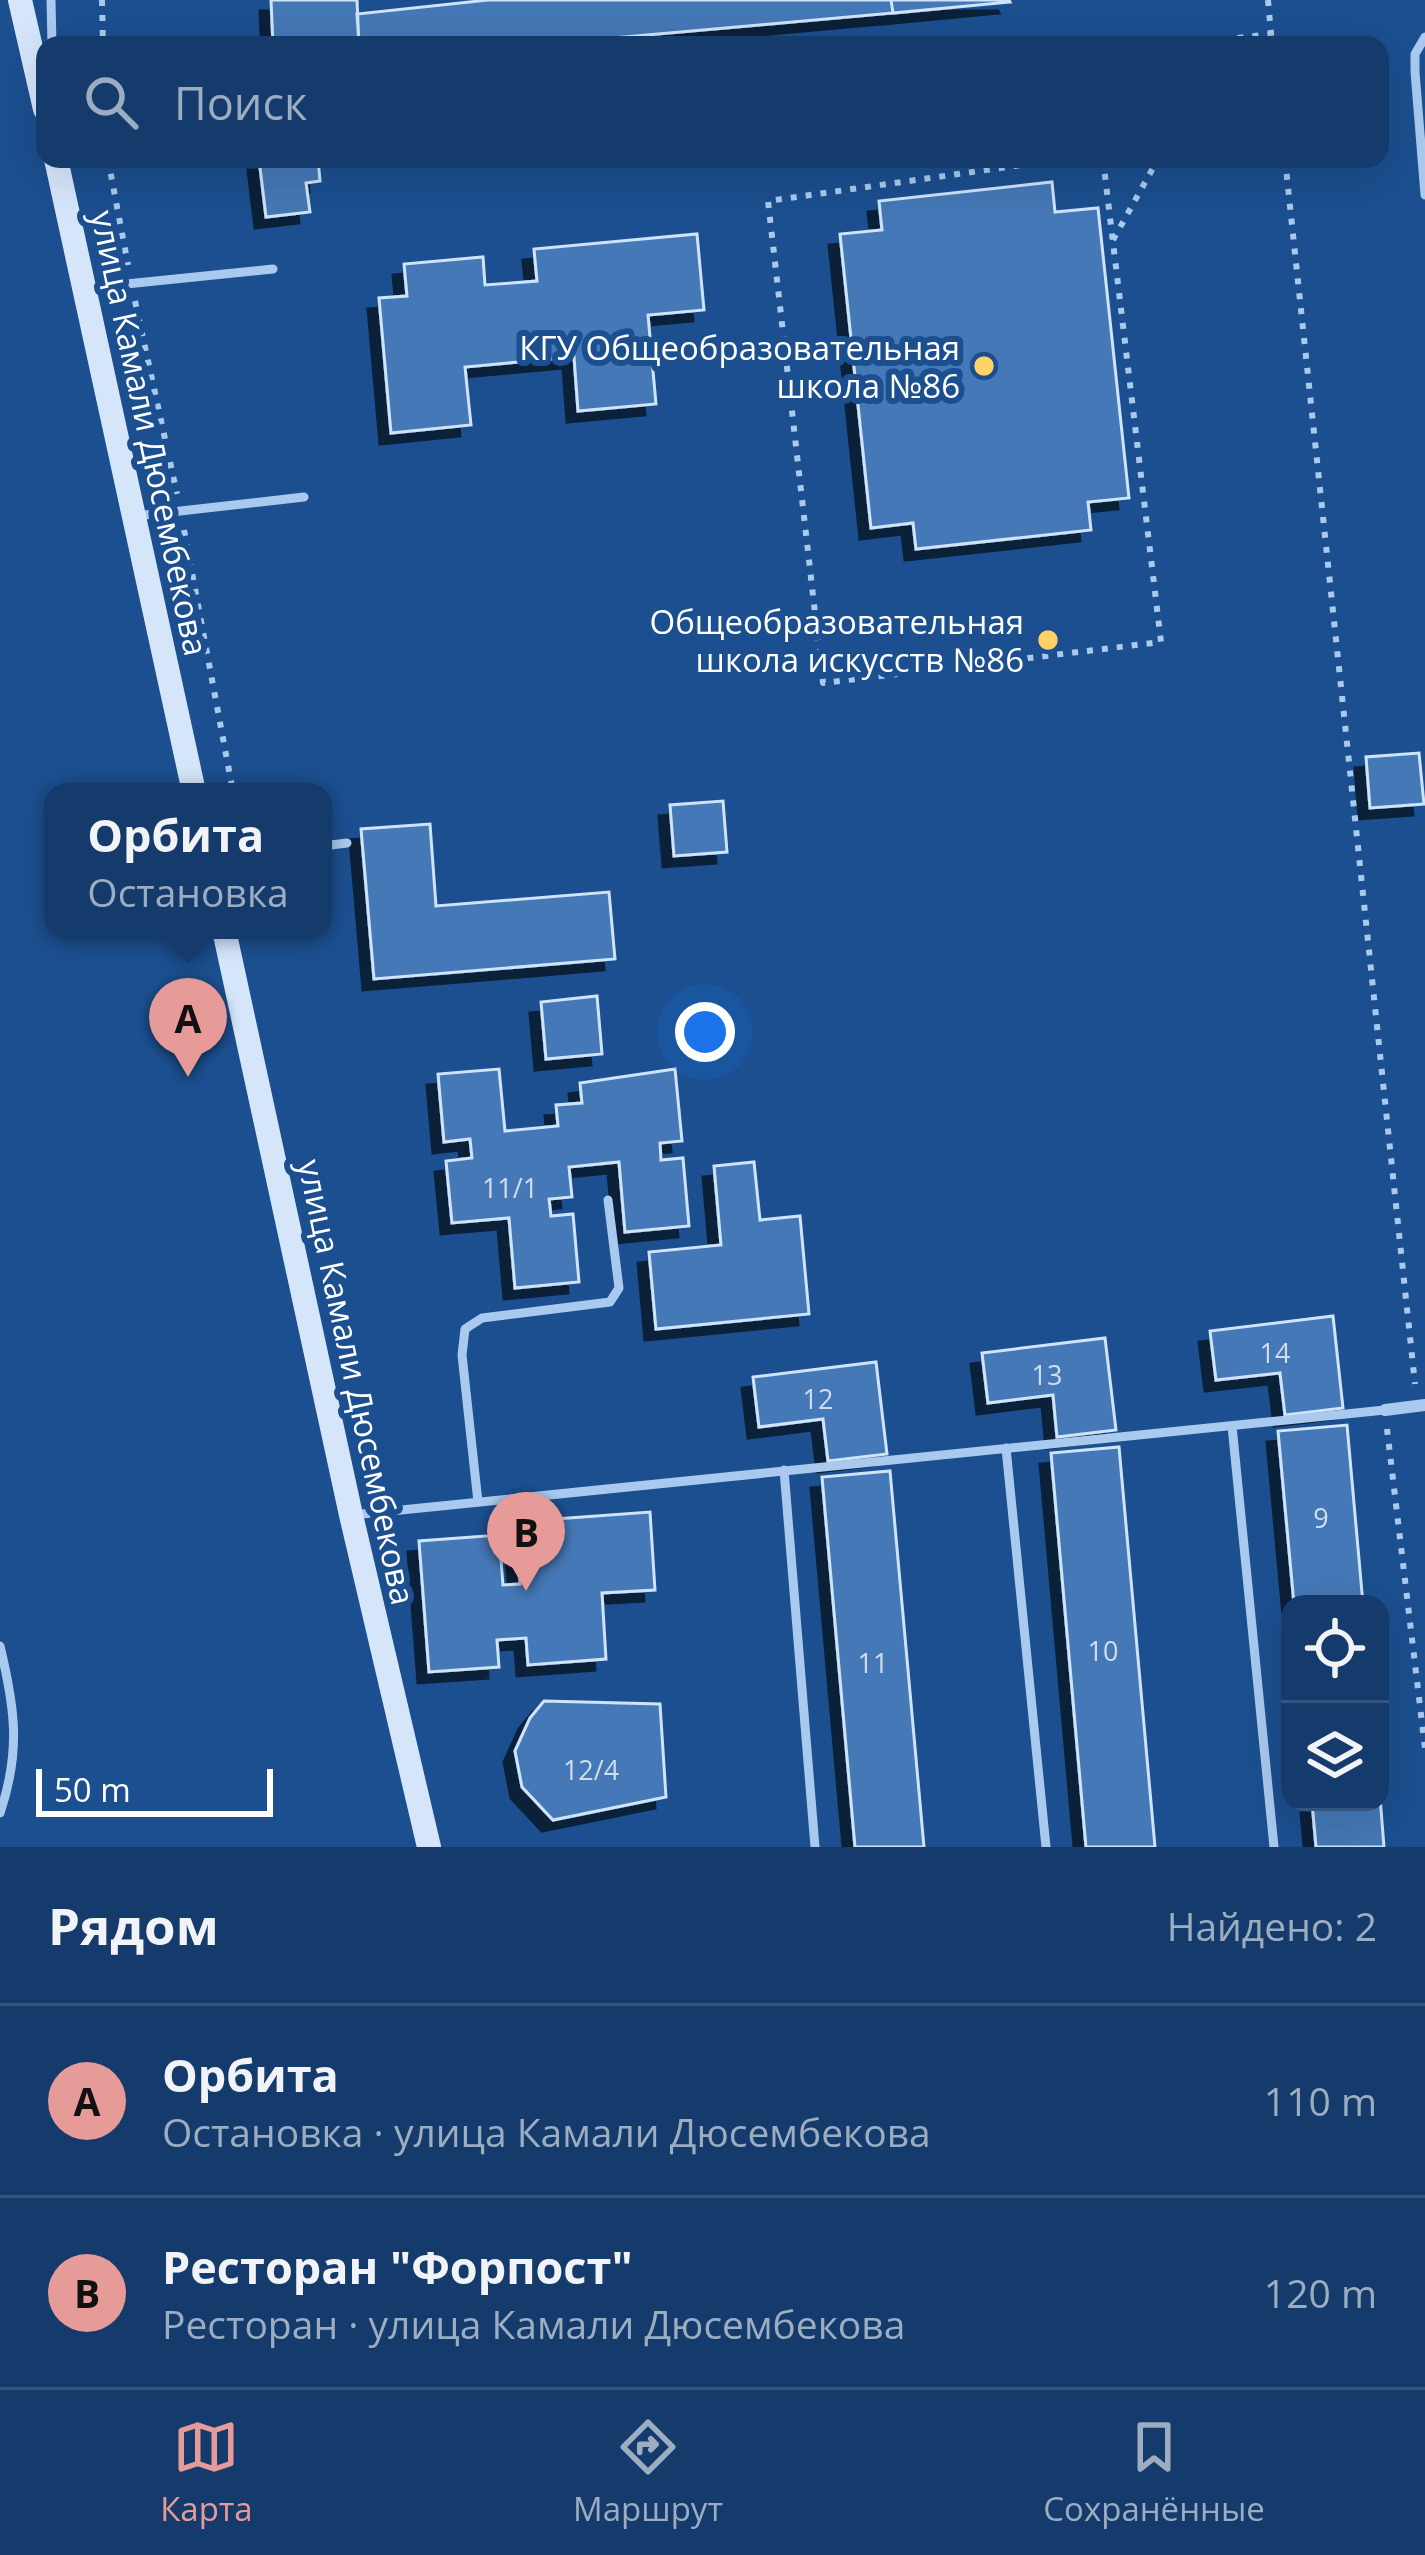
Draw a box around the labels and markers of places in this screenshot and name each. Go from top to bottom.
place label: КГУ Общеобразовательная школа №86 [519,325,960,408]
marker: КГУ Общеобразовательная школа №86 [971,353,997,379]
place label: Общеобразовательная школа искусств №86 [650,599,1024,682]
marker: Общеобразовательная школа искусств №86 [1035,627,1061,653]
pin: A [149,978,227,1077]
pin: B [487,1492,565,1591]

